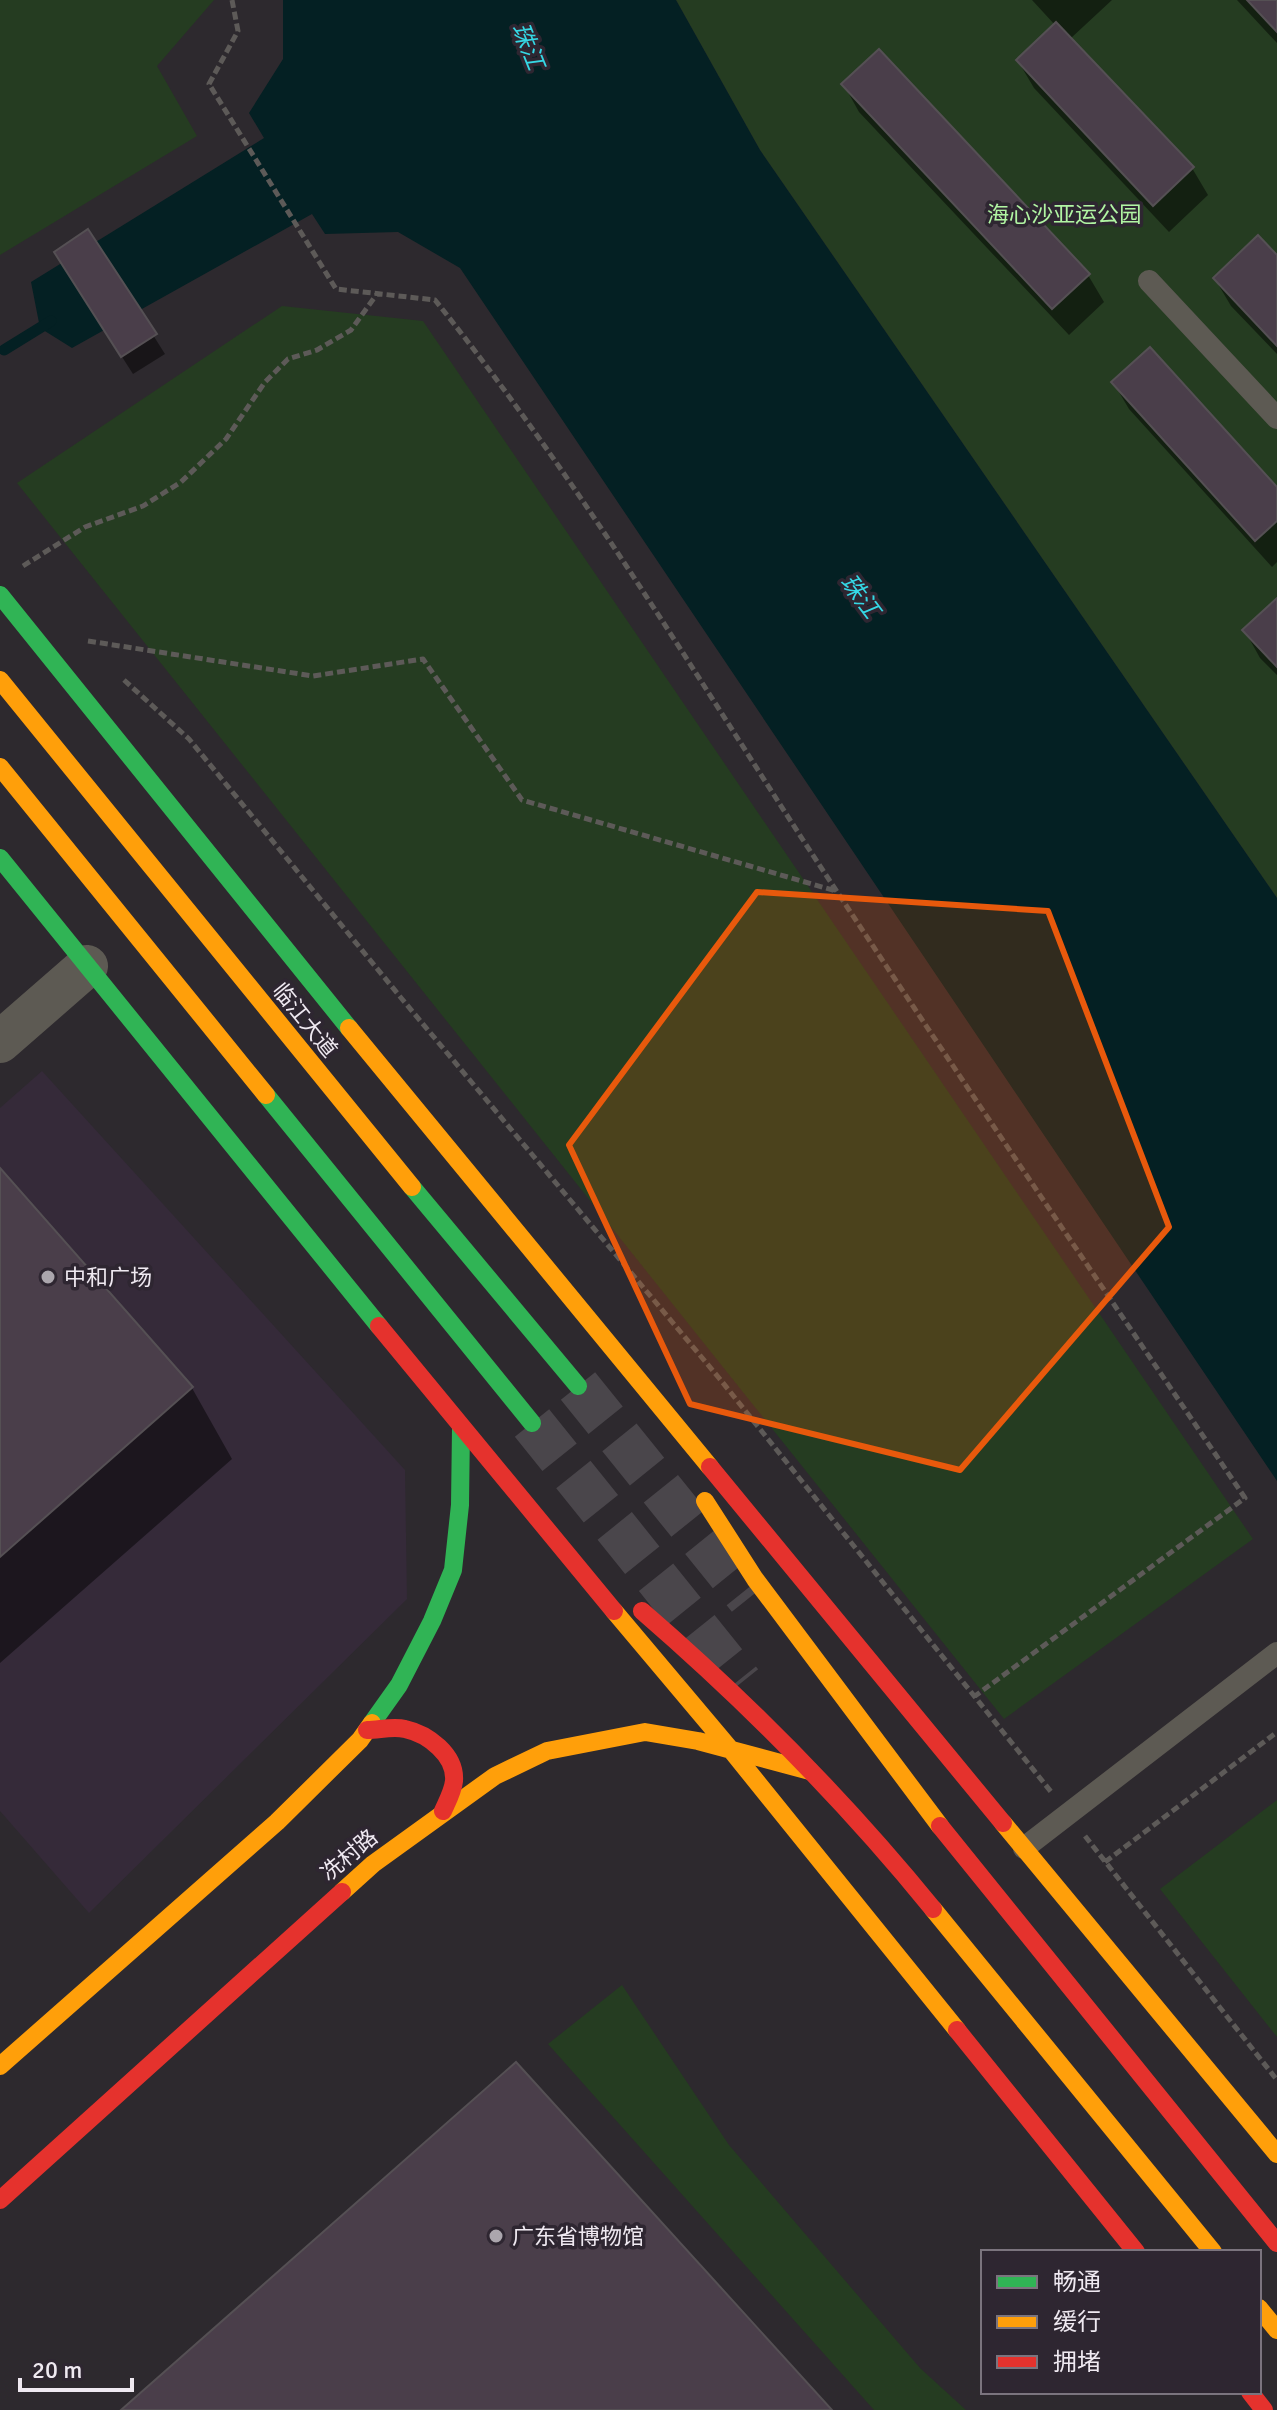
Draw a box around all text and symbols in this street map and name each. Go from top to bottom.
water label: 珠江 [505,18,552,77]
park label: 海心沙亚运公园 [987,201,1141,228]
water label: 珠江 [834,568,888,627]
street label: 临江大道 [267,977,343,1063]
place label: 中和广场 [64,1264,152,1291]
marker: 中和广场 [39,1268,57,1286]
street label: 冼村路 [315,1823,383,1887]
place label: 广东省博物馆 [512,2223,644,2250]
marker: 广东省博物馆 [487,2227,505,2245]
legend [981,2250,1261,2394]
text: 畅通 [1053,2267,1101,2297]
text: 缓行 [1053,2307,1101,2337]
scale bar [20,2342,132,2392]
text: 拥堵 [1053,2347,1101,2377]
text: 20 m [32,2355,82,2385]

